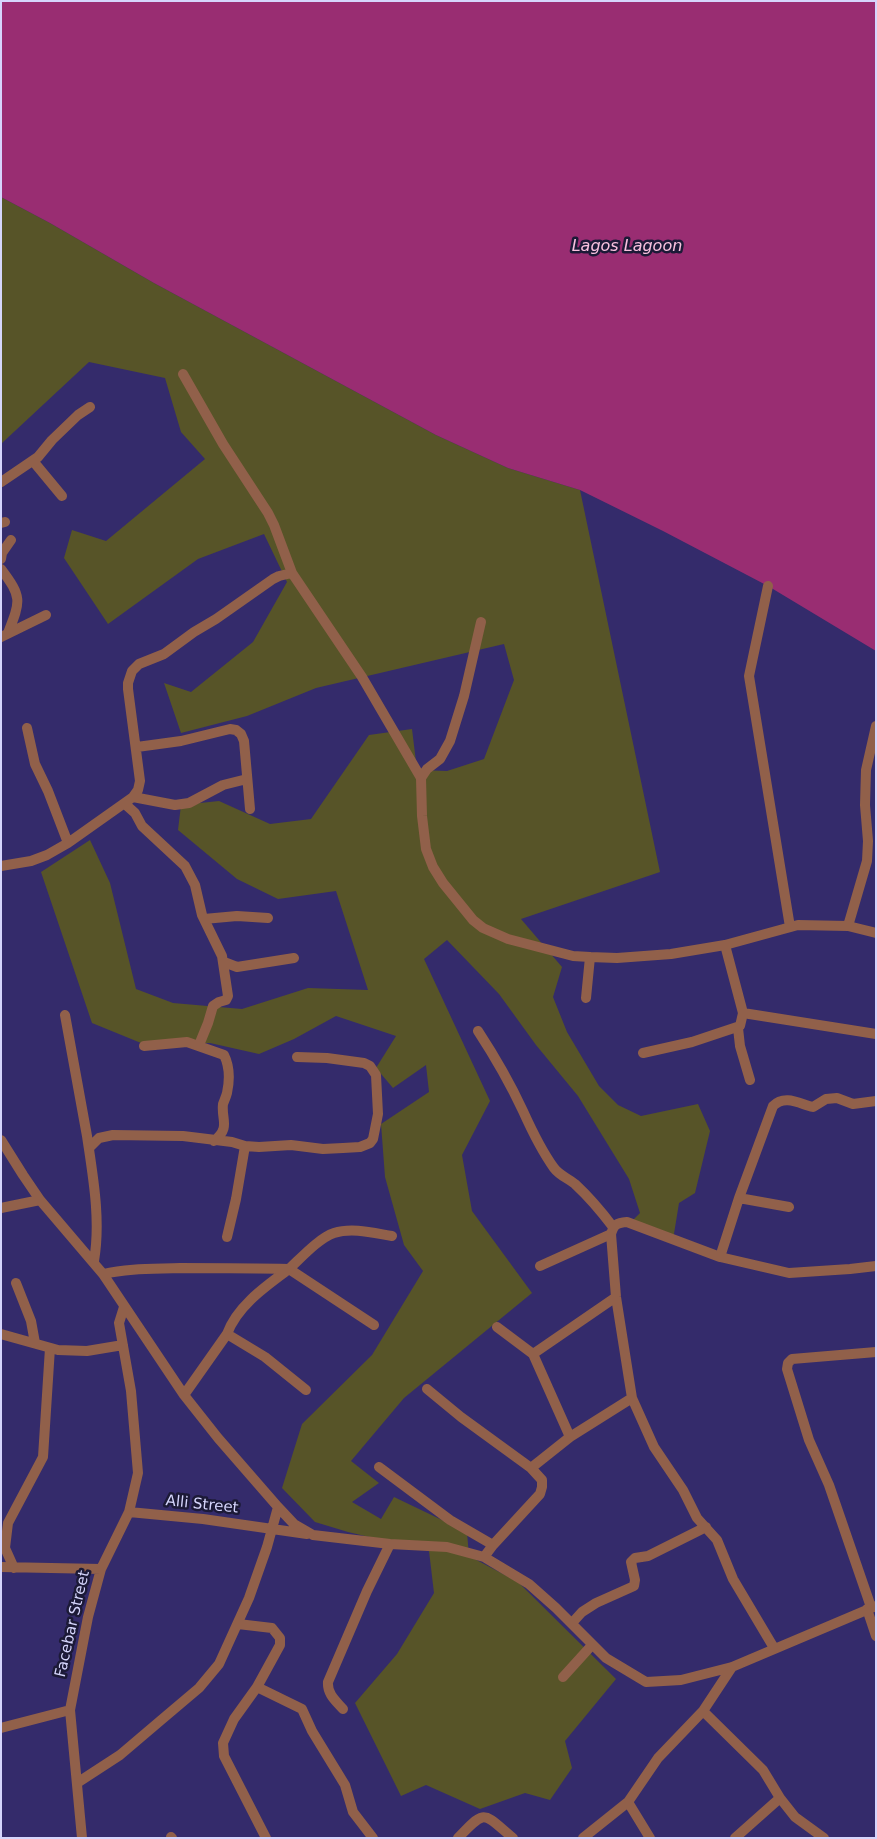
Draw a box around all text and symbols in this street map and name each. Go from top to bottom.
water label: Lagos Lagoon [572,237,682,257]
street label: Alli Street [165,1492,239,1518]
street label: Facebar Street [52,1569,94,1679]

